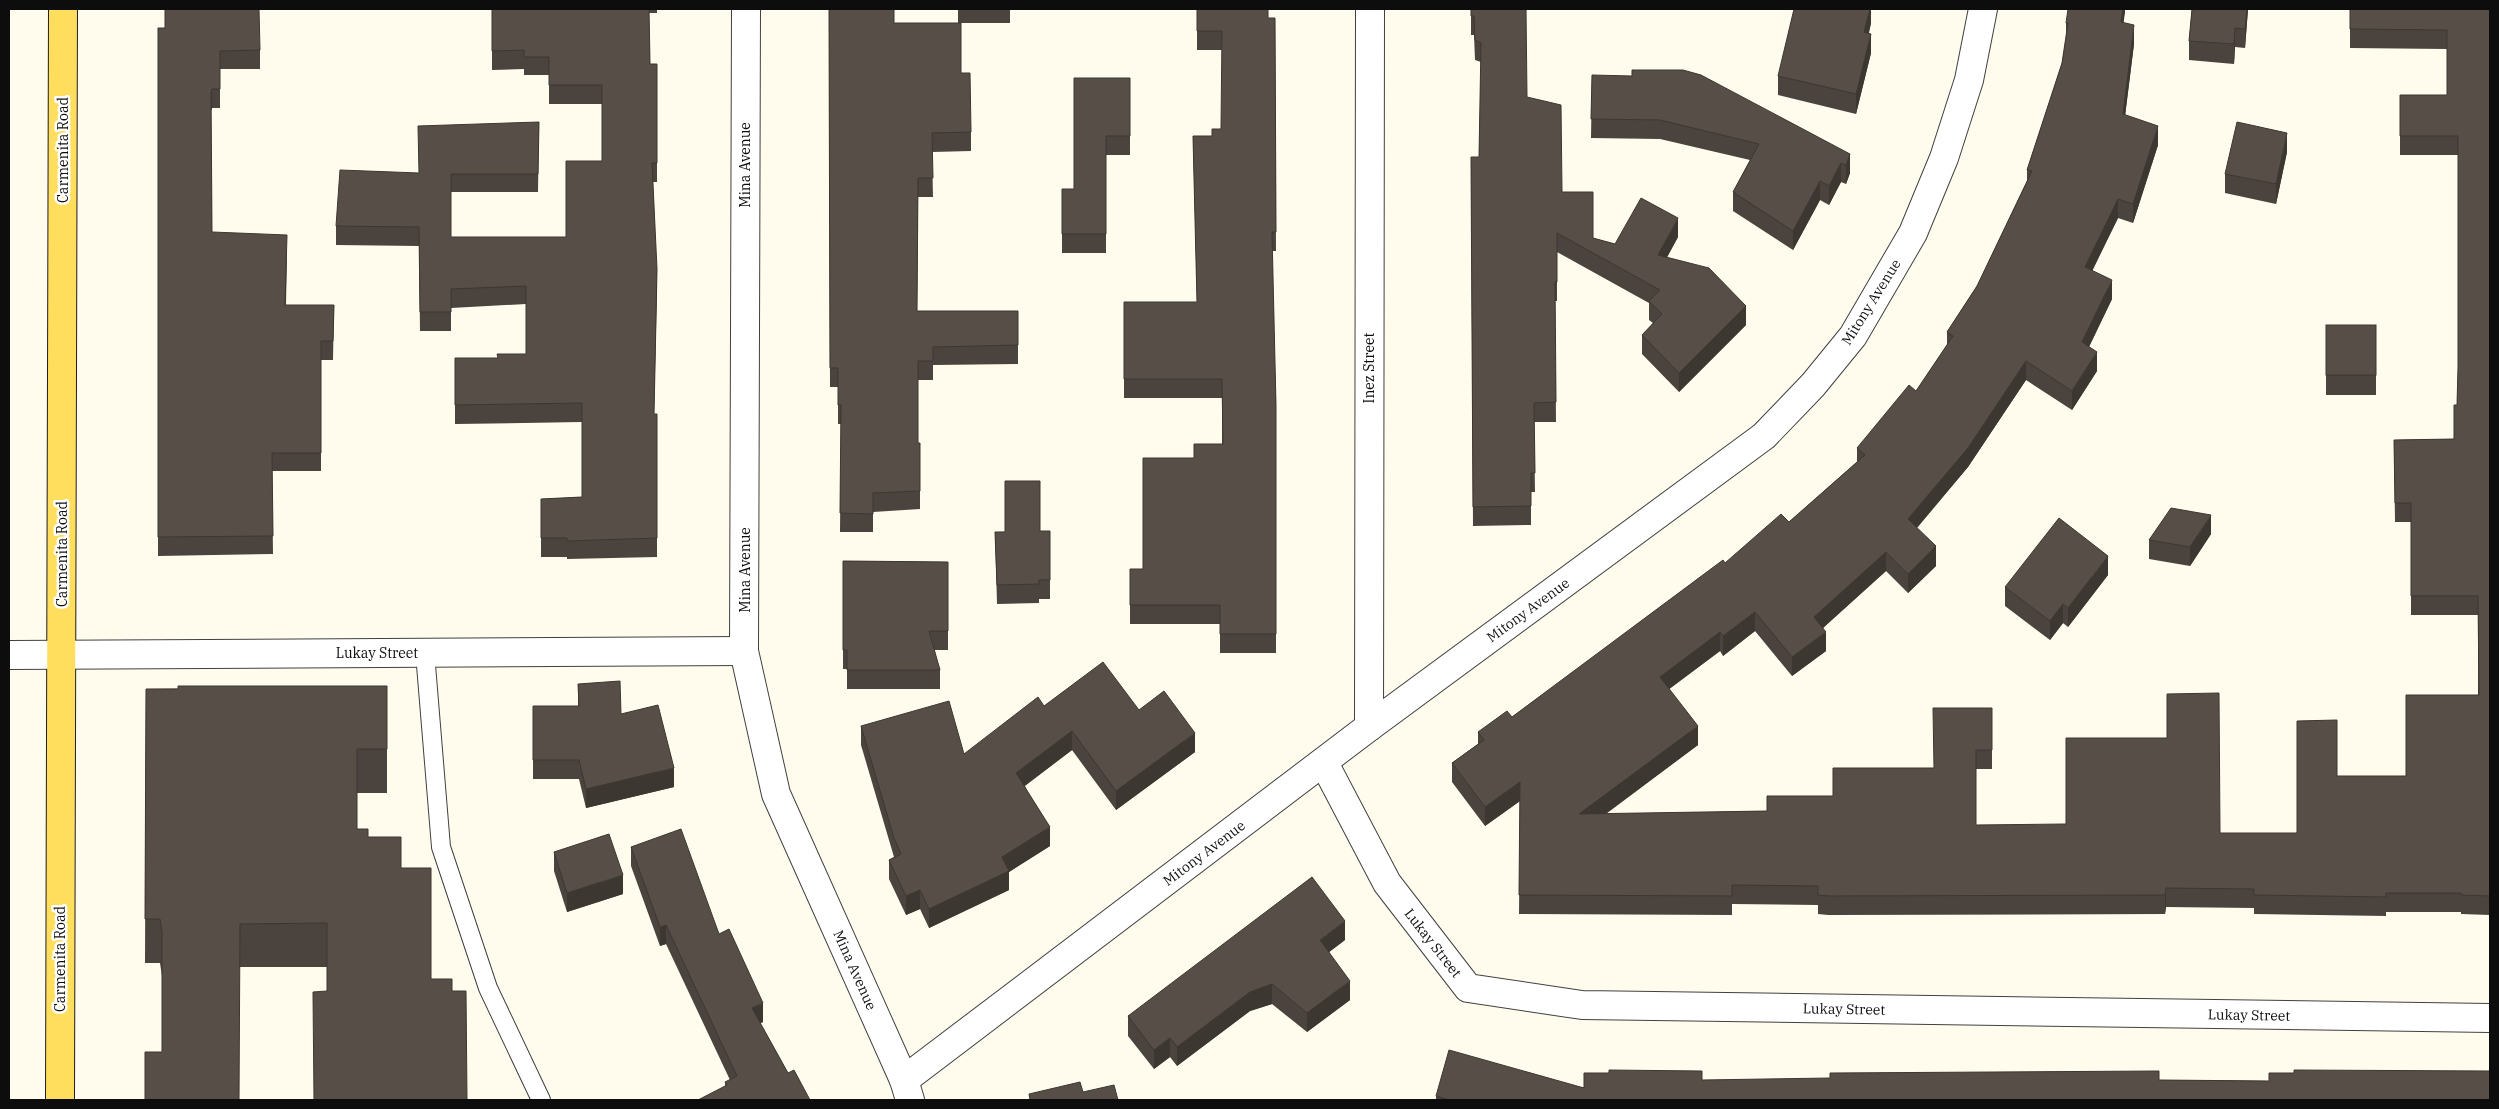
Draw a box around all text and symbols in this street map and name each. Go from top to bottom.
street label: Carmenita Road [54,96,72,203]
street label: Mina Avenue [736,122,754,208]
street label: Mitony Avenue [1837,256,1905,348]
street label: Inez Street [1360,332,1378,403]
street label: Carmenita Road [53,500,71,607]
street label: Mina Avenue [736,527,754,613]
street label: Mitony Avenue [1483,574,1573,646]
street label: Lukay Street [336,644,418,662]
street label: Mitony Avenue [1159,816,1249,890]
street label: Carmenita Road [51,905,69,1012]
street label: Lukay Street [1400,905,1466,981]
street label: Mina Avenue [829,927,881,1013]
street label: Lukay Street [1803,999,1885,1019]
street label: Lukay Street [2208,1005,2290,1025]

